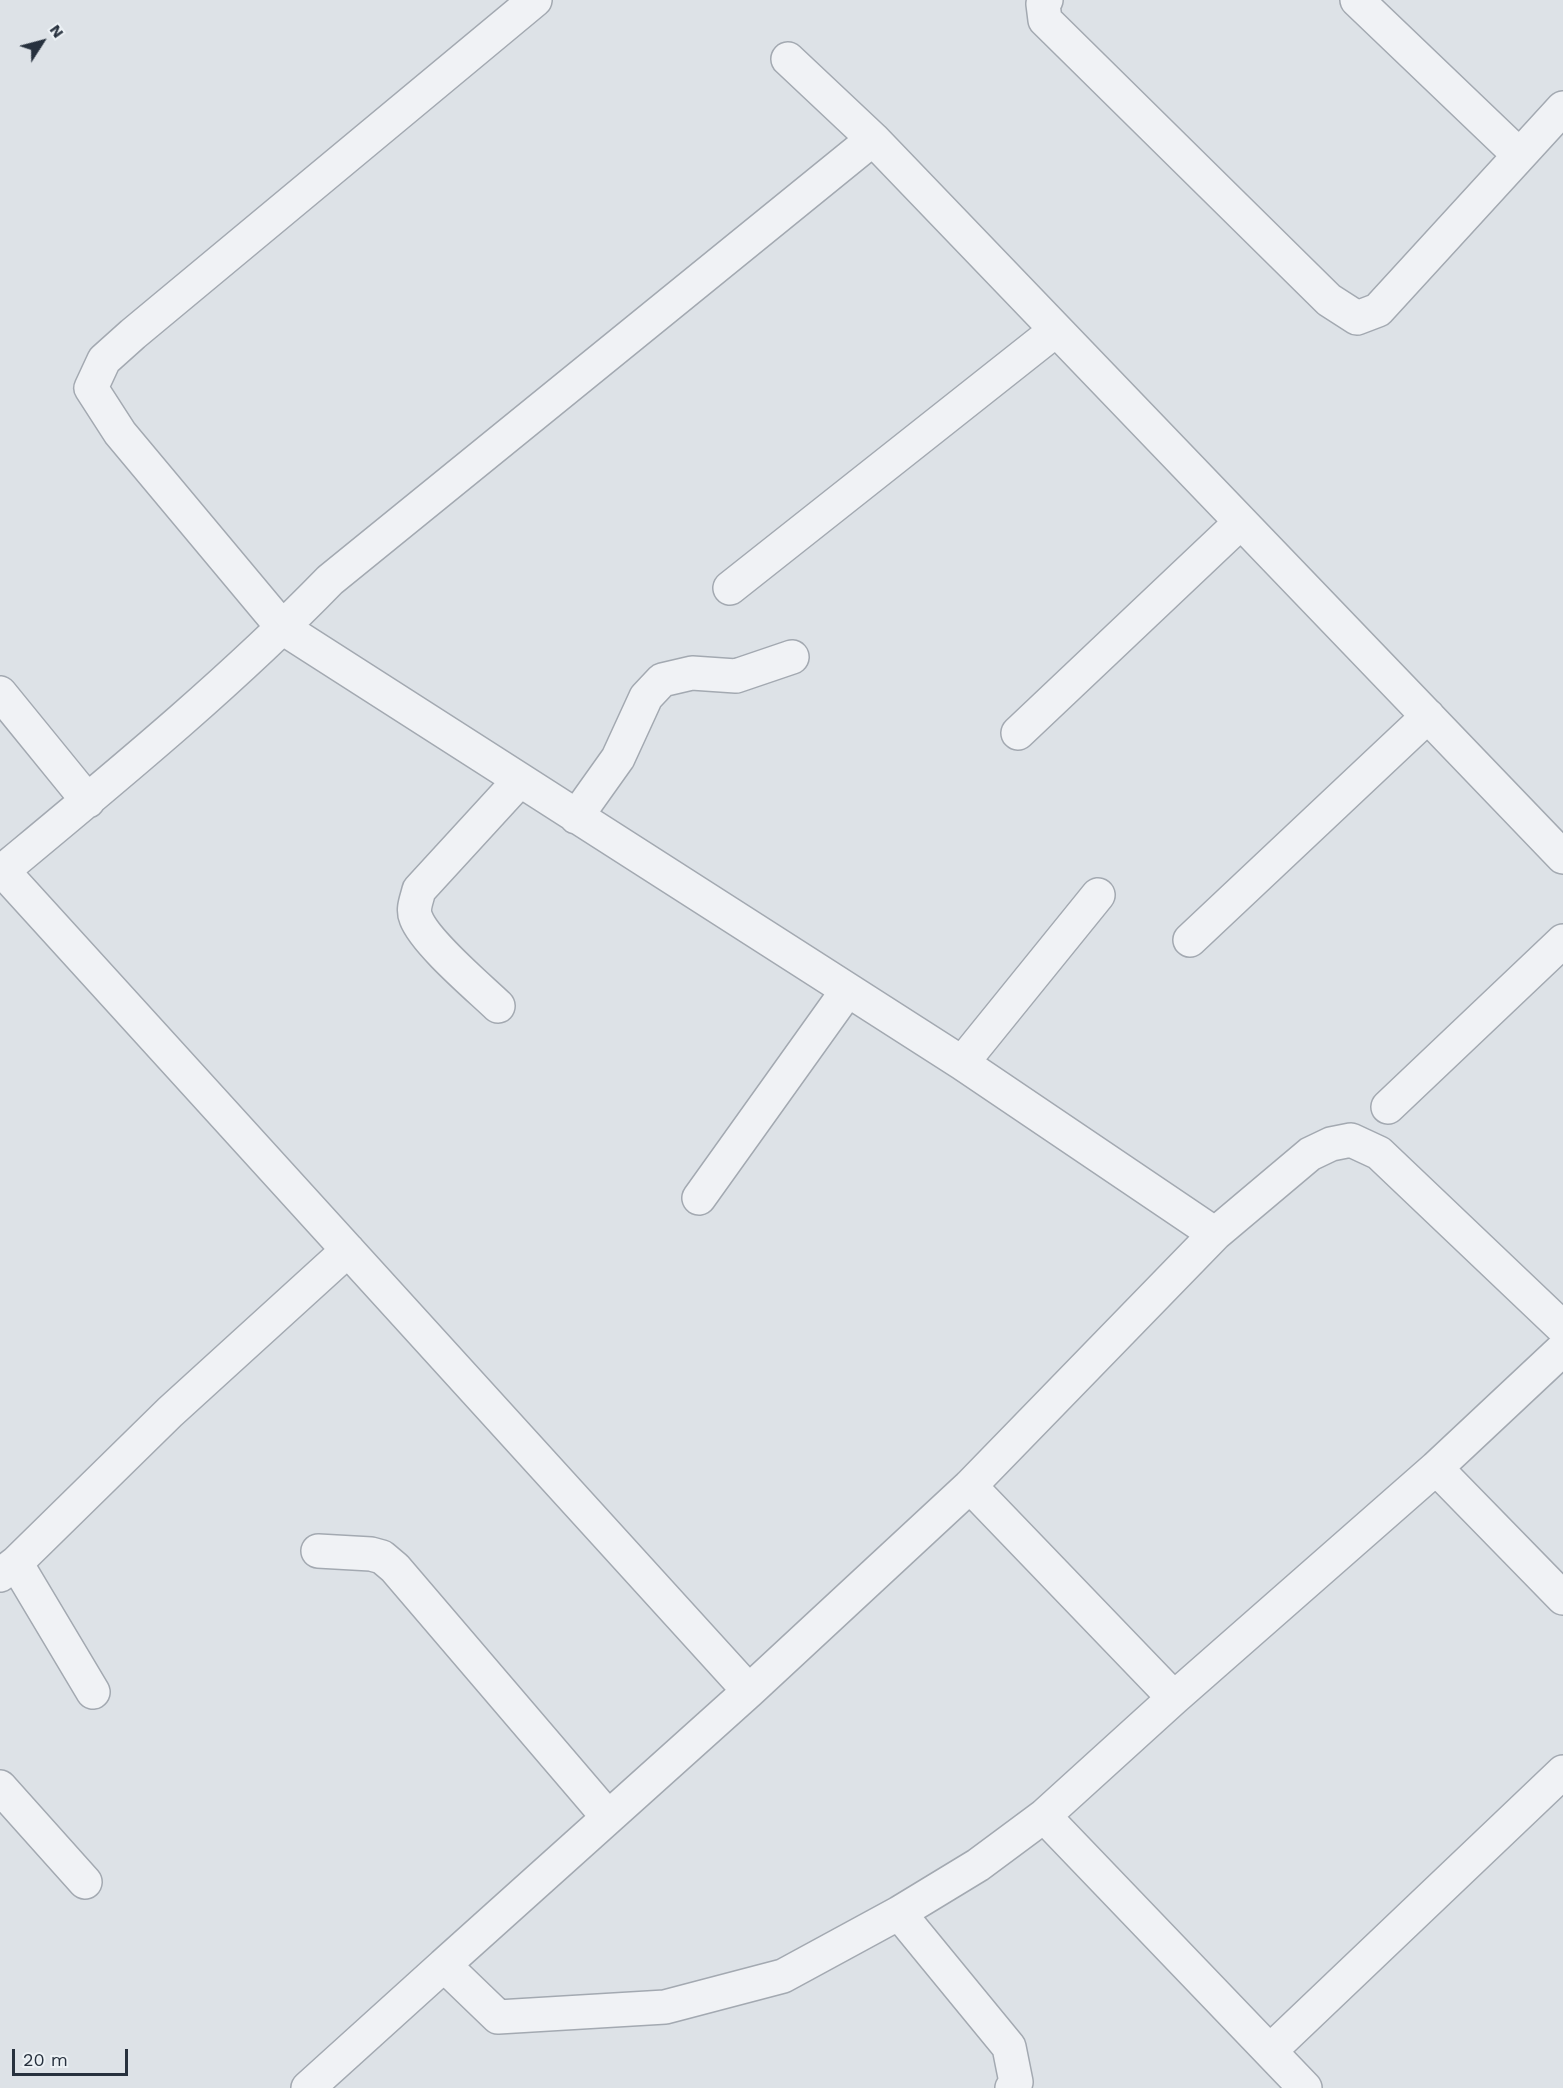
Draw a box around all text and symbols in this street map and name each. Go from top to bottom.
north arrow [12,12,72,72]
text: N [46,21,68,42]
scale bar [15,2037,130,2075]
text: 20 m [23,2049,68,2070]

